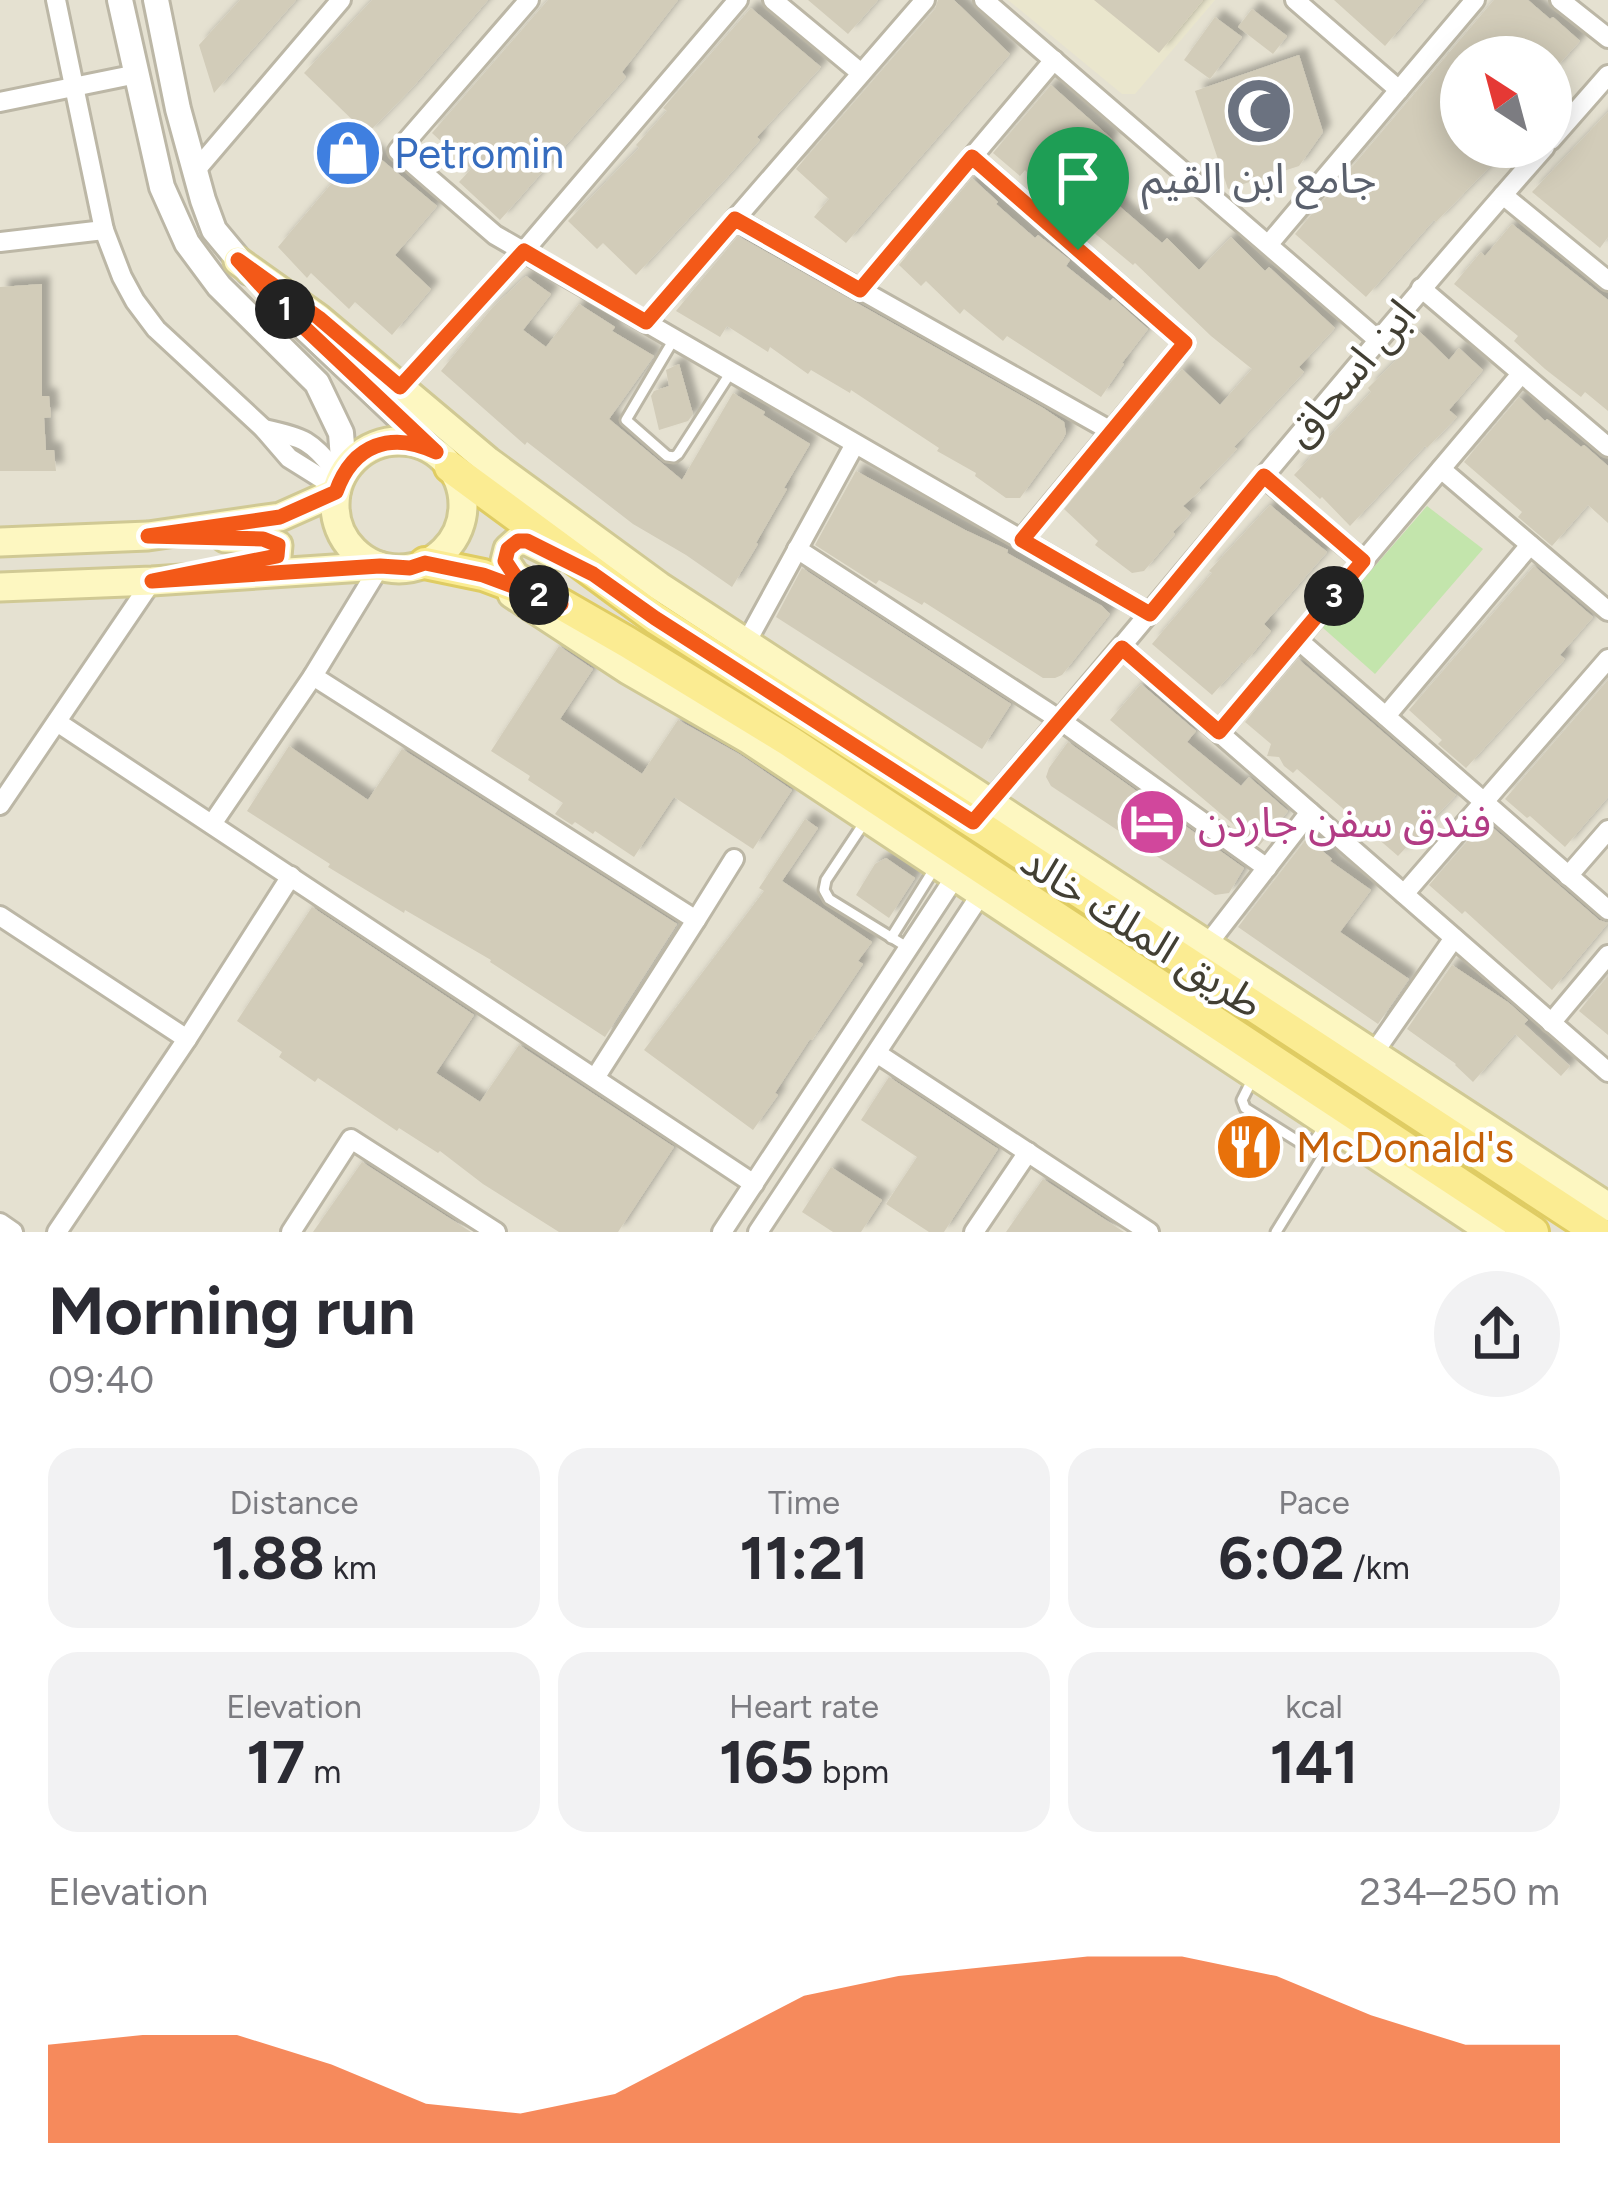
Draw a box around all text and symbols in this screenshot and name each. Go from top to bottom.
north arrow [1440,36,1572,168]
map controls [1440,36,1572,168]
mosque icon: جامع ابن القيم [1224,76,1294,146]
shop icon: Petromin [313,118,383,188]
pin [1027,127,1129,250]
place label: Petromin [394,128,564,179]
icon: arrive [1045,145,1111,211]
place label: جامع ابن القيم [1142,153,1377,210]
pin: 1 [255,279,315,339]
text: 1 [278,289,292,328]
street label: ابن اسحاق [1274,289,1426,457]
pin: 2 [509,565,569,625]
pin: 3 [1304,566,1364,626]
text: 2 [529,575,549,614]
text: 3 [1325,576,1343,615]
hotel icon: فندق سفن جاردن [1117,787,1187,857]
place label: فندق سفن جاردن [1198,797,1491,848]
street label: طريق الملك خالد [1012,835,1272,1029]
restaurant icon: McDonald's [1214,1112,1284,1182]
place label: McDonald's [1296,1122,1514,1173]
text: Morning run [48,1271,416,1351]
button: share [1434,1271,1560,1397]
text: 09:40 [48,1356,154,1403]
text: Distance [229,1483,359,1522]
text: Time [768,1483,840,1522]
text: Pace [1278,1483,1350,1522]
text: 1.88 [211,1522,325,1594]
text: 11:21 [740,1522,868,1594]
text: 6:02 [1218,1522,1345,1594]
text: km [325,1548,377,1587]
text: /km [1345,1548,1410,1587]
text: Elevation [226,1687,362,1726]
text: Heart rate [729,1687,879,1726]
text: kcal [1285,1687,1343,1726]
text: 17 [247,1726,305,1798]
text: 165 [719,1726,814,1798]
text: 141 [1270,1726,1358,1798]
text: m [305,1752,341,1791]
text: bpm [814,1752,889,1791]
text: Elevation [48,1868,208,1915]
text: 234–250 m [1359,1868,1560,1915]

